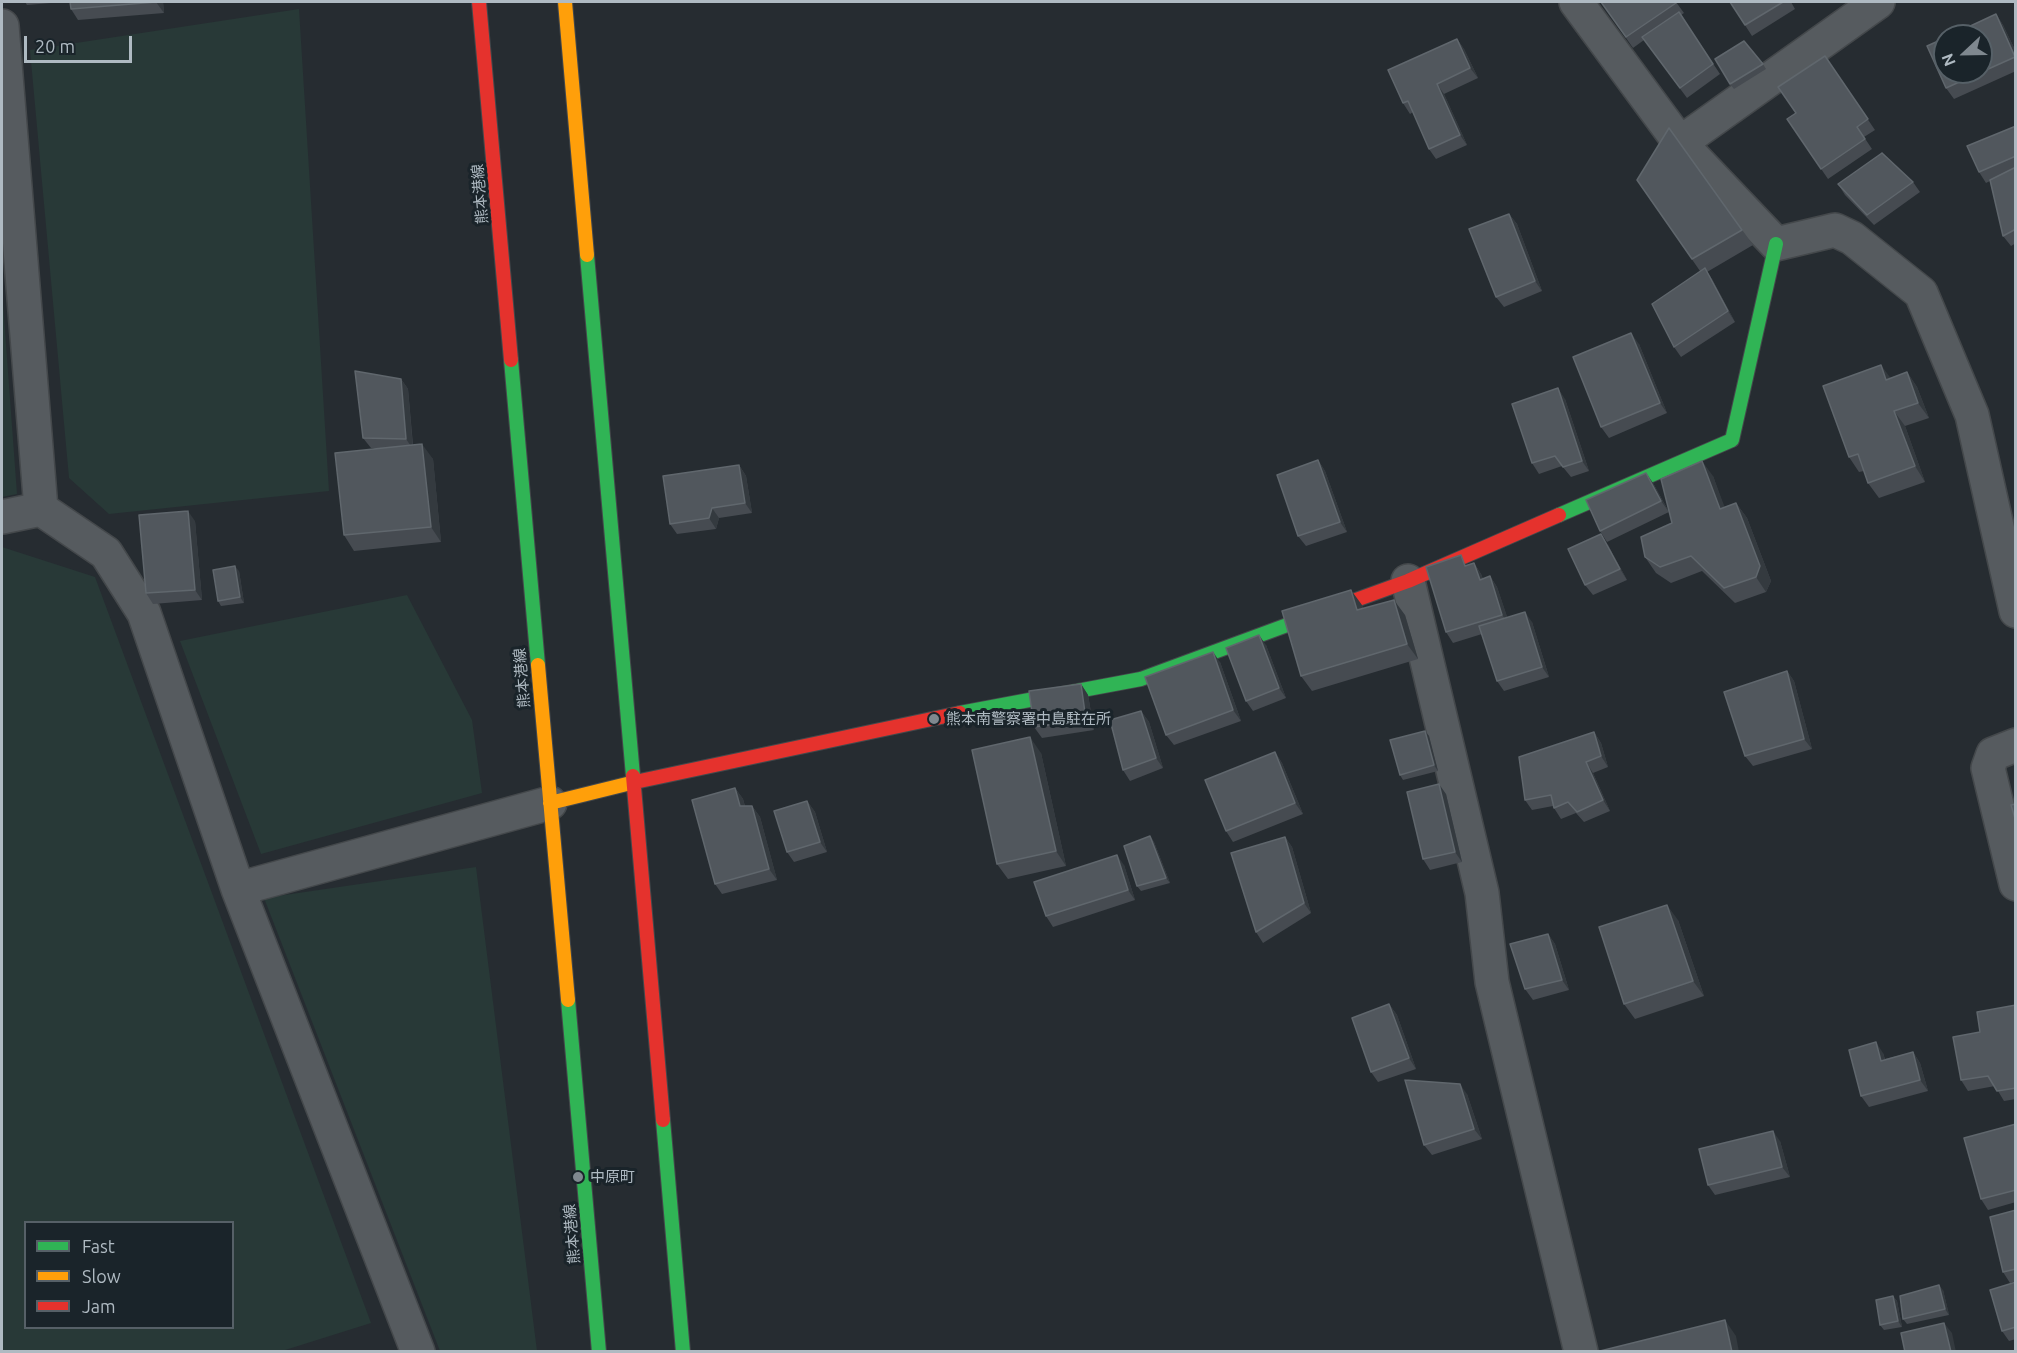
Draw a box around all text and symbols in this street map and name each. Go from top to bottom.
scale bar [27,24,135,62]
north arrow [1933,24,1993,84]
text: 20 m [35,36,75,56]
text: N [1938,51,1959,69]
street label: 熊本港線 [468,163,492,225]
street label: 熊本港線 [510,647,534,709]
place label: 熊本南警察署中島駐在所 [946,710,1111,728]
marker: 熊本南警察署中島駐在所 [927,712,941,726]
place label: 中原町 [590,1168,635,1186]
marker: 中原町 [571,1170,585,1184]
street label: 熊本港線 [560,1203,584,1265]
legend [24,1221,234,1329]
text: Fast [82,1236,115,1256]
text: Slow [82,1266,121,1286]
text: Jam [82,1296,116,1316]

